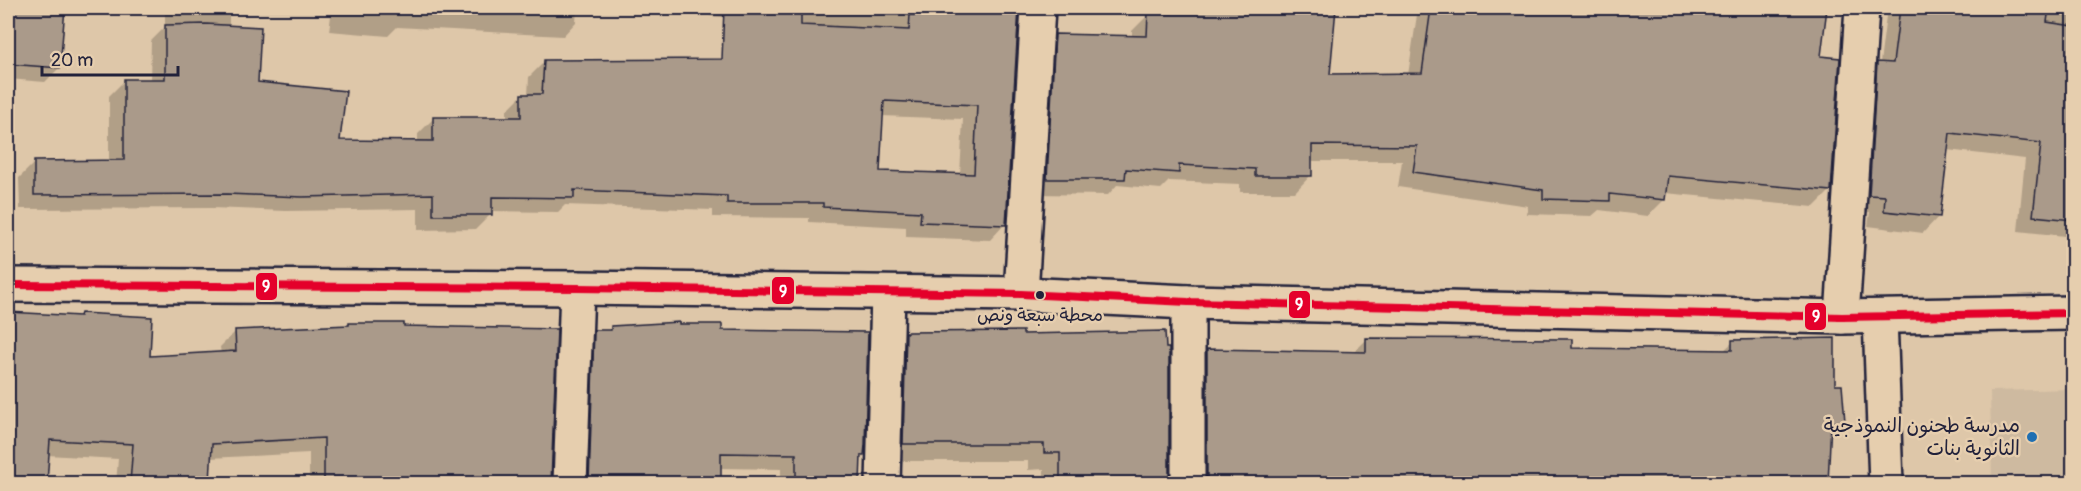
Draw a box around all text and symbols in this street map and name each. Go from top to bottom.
scale bar [42,39,178,77]
text: 20 m [51,49,93,72]
line badge: 9 [255,272,278,301]
line badge: 9 [771,276,795,305]
text: 9 [262,277,270,297]
text: 9 [779,282,787,302]
marker: محطة سبعة ونص [1034,289,1046,301]
line badge: 9 [1288,290,1311,319]
text: 9 [1295,295,1303,315]
line badge: 9 [1804,302,1827,331]
place label: محطة سبعة ونص [977,304,1103,327]
text: 9 [1812,307,1820,327]
place label: مدرسة طحنون النموذجية الثانوية بنات [1824,413,2020,462]
marker: مدرسة طحنون النموذجية الثانوية بنات [2025,430,2039,444]

